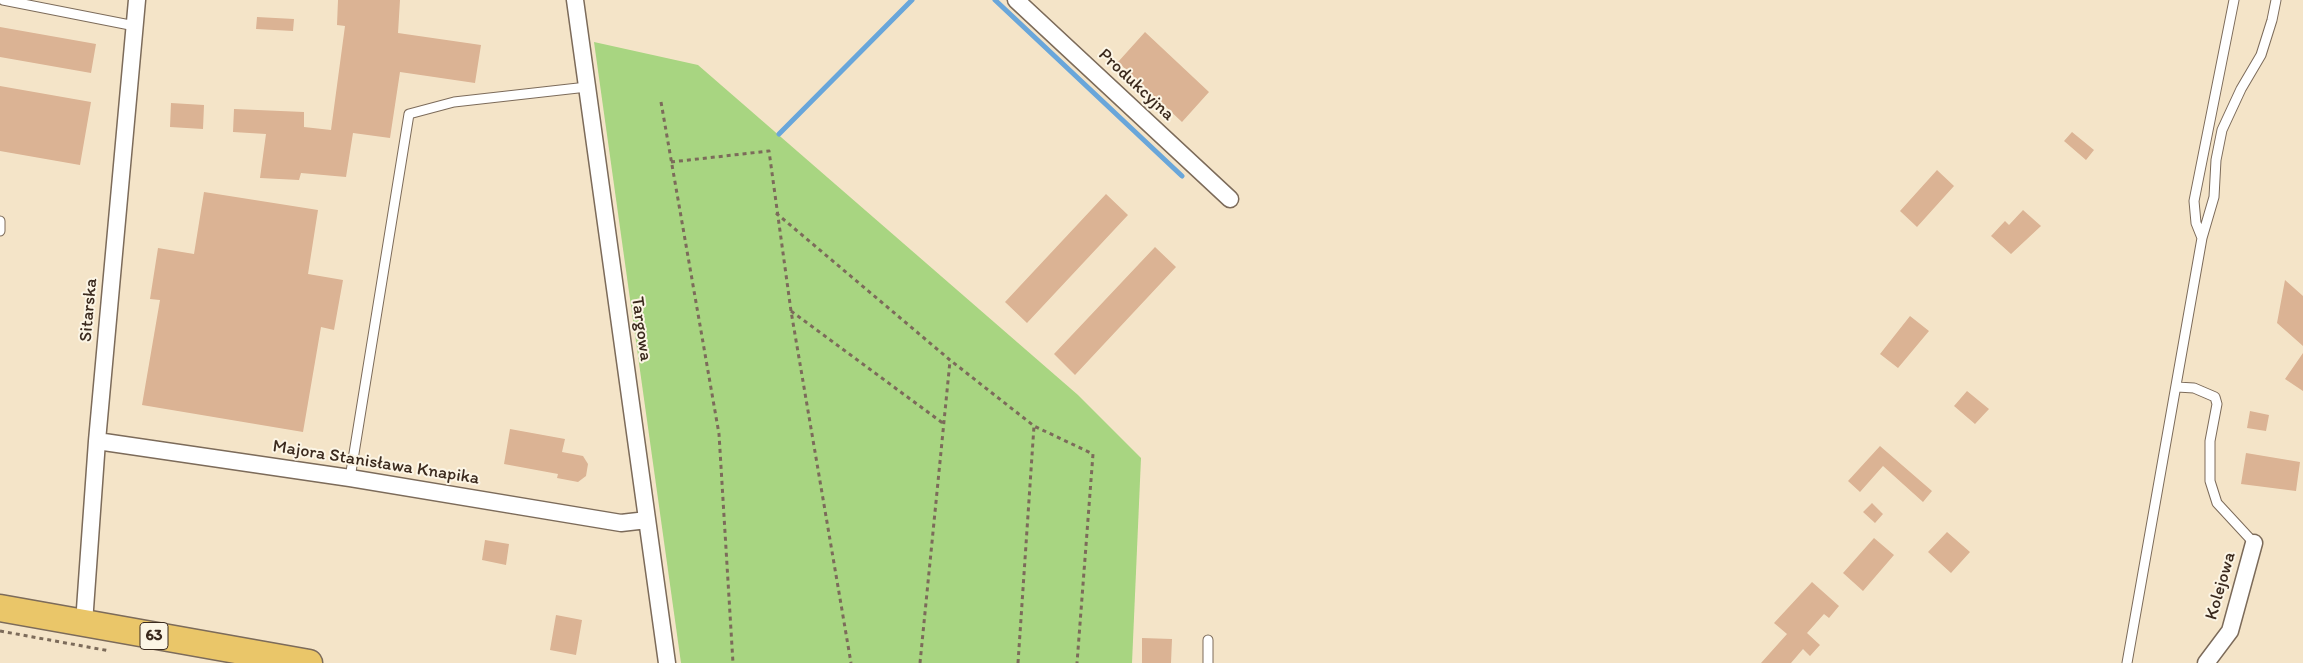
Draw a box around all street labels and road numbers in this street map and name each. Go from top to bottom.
street label: Produkcyjna [1093,44,1179,126]
street label: Sitarska [75,277,103,343]
street label: Targowa [626,295,656,363]
street label: Majora Stanisława Knapika [271,436,481,490]
street label: Kolejowa [2201,550,2241,622]
road number: 63 [140,622,168,650]

